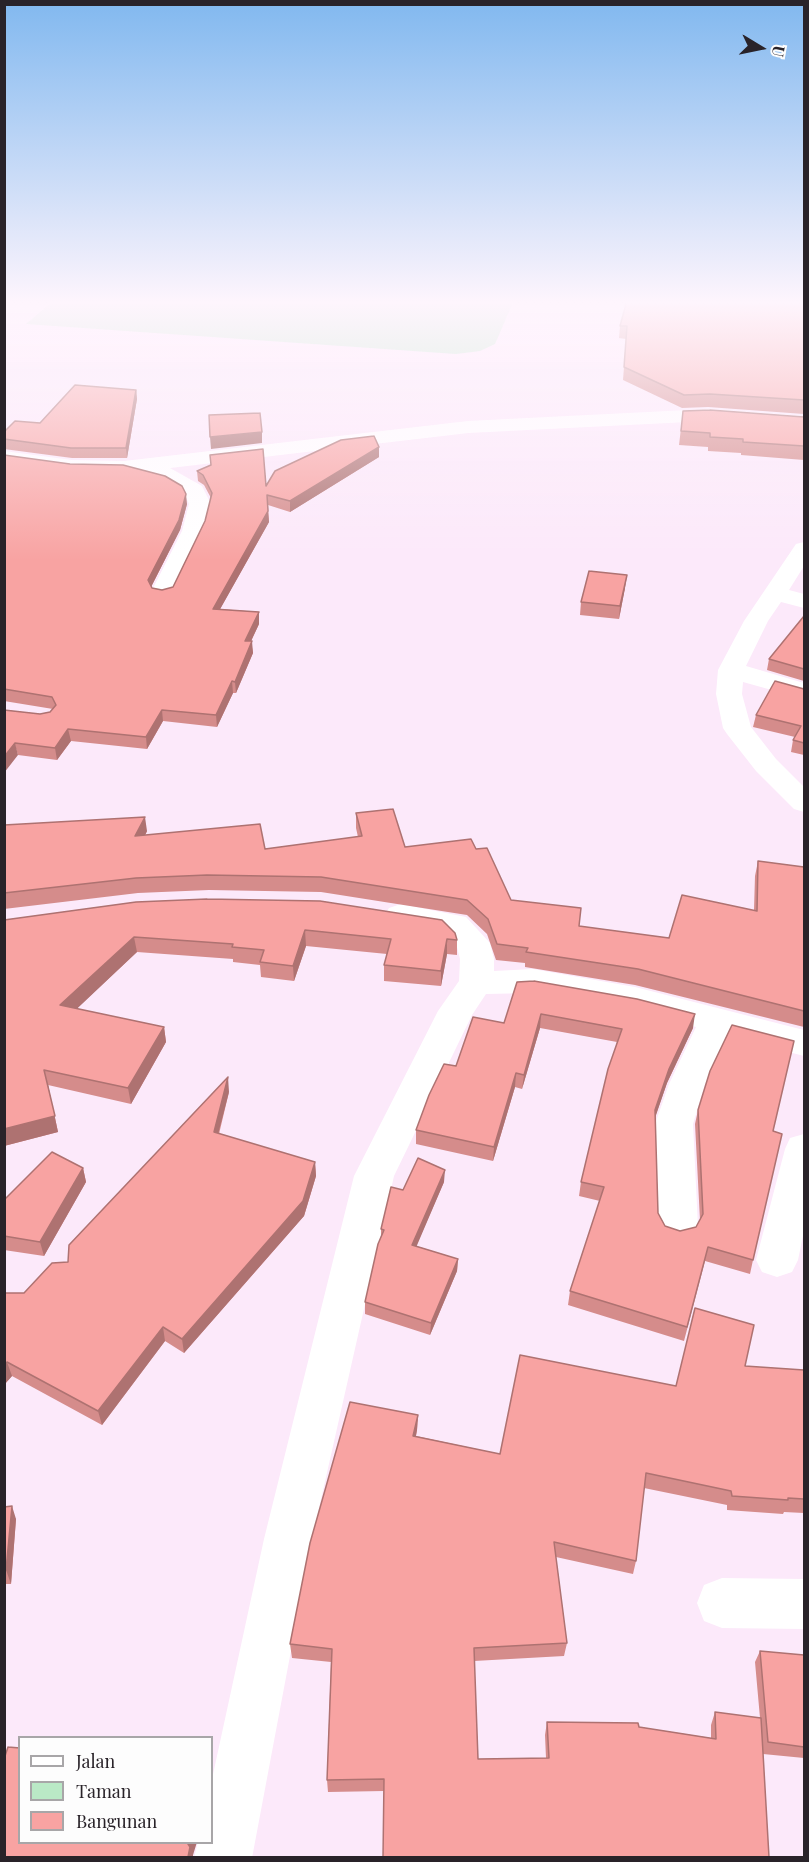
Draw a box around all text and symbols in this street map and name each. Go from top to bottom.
north arrow [731,18,791,78]
text: U [768,44,791,58]
legend [18,1736,213,1844]
text: Jalan [76,1749,115,1773]
text: Taman [76,1779,132,1803]
text: Bangunan [76,1809,157,1833]

